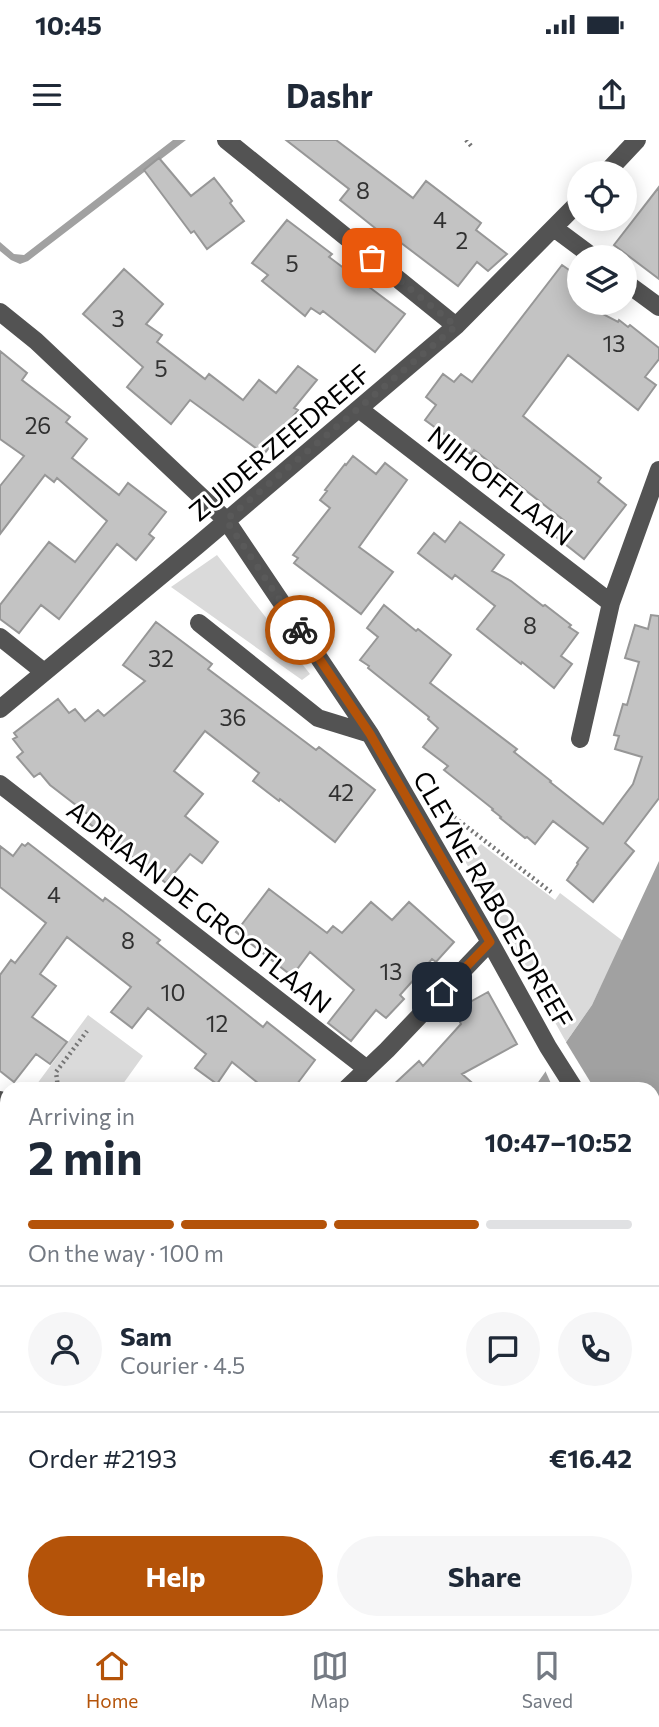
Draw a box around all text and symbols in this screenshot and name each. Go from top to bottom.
text: 10:45 [35,9,102,40]
text: Dashr [286,75,373,115]
icon: menu [28,76,66,114]
icon: share [593,76,631,114]
map controls [567,161,637,315]
button: locate [567,161,637,231]
house number: 8 [356,176,370,204]
house number: 4 [433,205,447,233]
house number: 2 [456,226,468,254]
pin [342,228,402,288]
icon: bag [353,239,391,277]
button: layers [567,245,637,315]
house number: 5 [285,249,299,277]
house number: 3 [111,304,125,332]
house number: 13 [603,329,625,357]
house number: 5 [154,354,168,382]
street label: ZUIDERZEEDREEF [182,357,376,527]
house number: 26 [25,411,51,439]
street label: NIJHOFFLAAN [422,419,580,551]
courier [265,595,335,665]
icon: bike [281,611,319,649]
house number: 8 [523,611,537,639]
house number: 32 [148,644,174,672]
house number: 36 [219,703,247,731]
street label: CLEYNE RABOESDREEF [408,765,580,1033]
house number: 42 [328,778,354,806]
street label: ADRIAAN DE GROOTLAAN [62,793,338,1019]
house number: 4 [47,880,61,908]
house number: 8 [121,926,135,954]
house number: 13 [380,957,402,985]
pin [412,962,472,1022]
icon: home [423,973,461,1011]
house number: 10 [161,978,185,1006]
house number: 12 [206,1009,228,1037]
text: Arriving in [28,1102,135,1130]
text: 10:47–10:52 [485,1126,632,1157]
text: 2 min [28,1128,143,1184]
text: On the way · 100 m [28,1239,224,1267]
button: person [28,1312,102,1386]
button: chat [466,1312,540,1386]
button: phone [558,1312,632,1386]
text: Sam [120,1320,172,1351]
text: Courier · 4.5 [120,1351,245,1379]
text: Order #2193 [28,1442,177,1473]
text: €16.42 [549,1442,632,1473]
button: Help [28,1536,323,1616]
button: Share [337,1536,632,1616]
tab: Home [86,1647,138,1712]
tab: Map [310,1647,350,1712]
tab: Saved [522,1647,573,1712]

